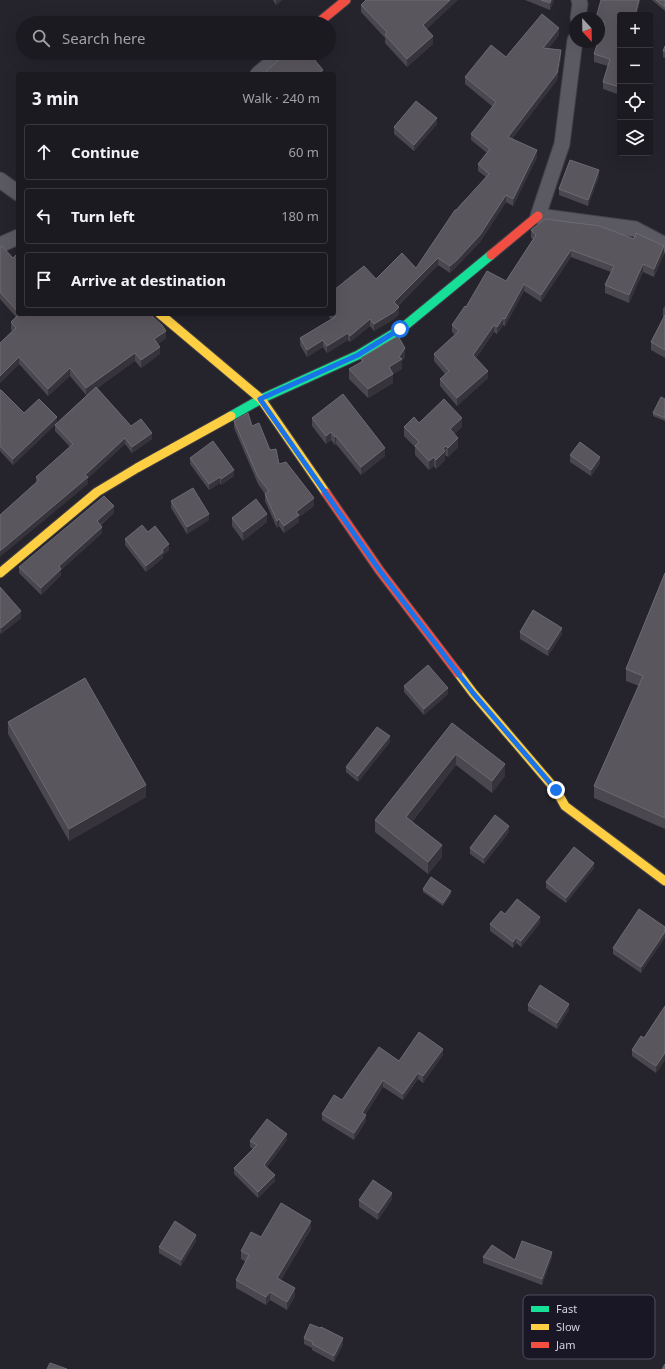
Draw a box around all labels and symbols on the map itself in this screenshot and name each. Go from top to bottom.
north arrow [569,12,605,48]
route start [391,320,409,338]
route end [547,781,565,799]
legend [523,1295,655,1359]
text: Fast [556,1301,577,1316]
text: Slow [556,1319,580,1334]
text: Jam [555,1337,575,1352]

